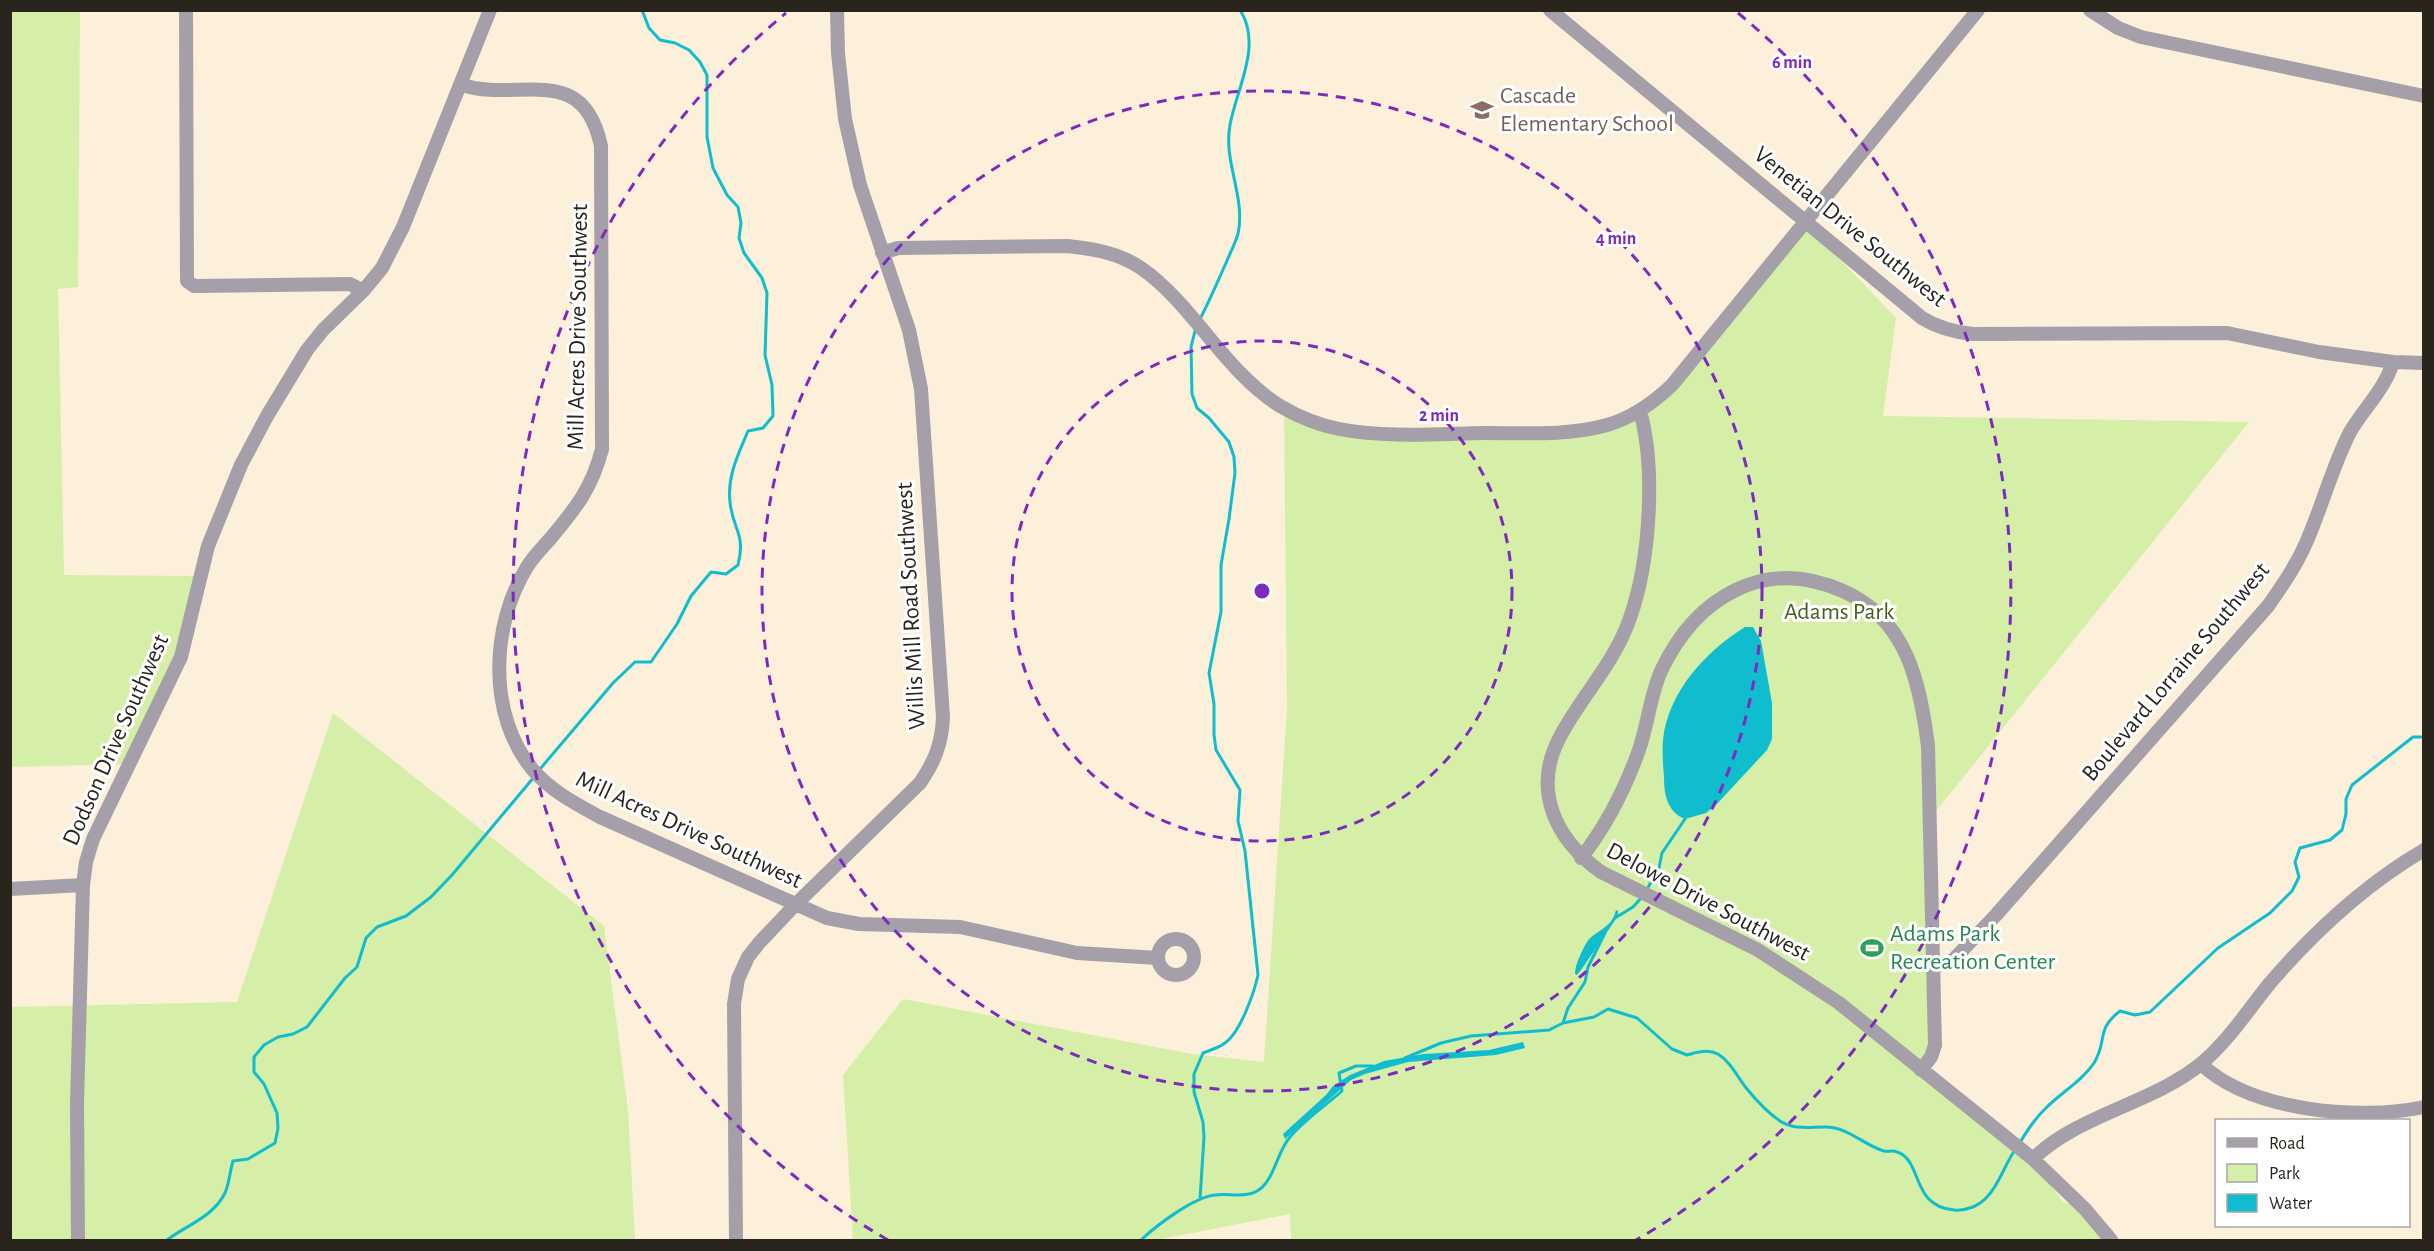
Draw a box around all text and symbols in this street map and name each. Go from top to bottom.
text: 6 min [1772,54,1812,72]
place label: Cascade Elementary School [1500,84,1674,136]
school or university icon: Cascade Elementary School [1469,97,1495,123]
street label: Venetian Drive Southwest [1749,142,1951,312]
street label: Mill Acres Drive Southwest [564,203,592,450]
text: 4 min [1596,230,1636,248]
text: 2 min [1419,407,1459,425]
street label: Willis Mill Road Southwest [893,481,929,730]
street label: Boulevard Lorraine Southwest [2078,558,2274,786]
centre of rings [1252,581,1272,601]
park label: Adams Park [1784,600,1894,624]
street label: Dodson Drive Southwest [59,630,174,849]
street label: Mill Acres Drive Southwest [572,767,806,893]
street label: Delowe Drive Southwest [1602,838,1814,966]
place label: Adams Park Recreation Center [1890,922,2056,974]
sports icon: Adams Park Recreation Center [1859,935,1885,961]
legend [2215,1119,2410,1227]
text: Road [2269,1135,2305,1153]
text: Park [2269,1165,2301,1183]
text: Water [2269,1195,2312,1213]

